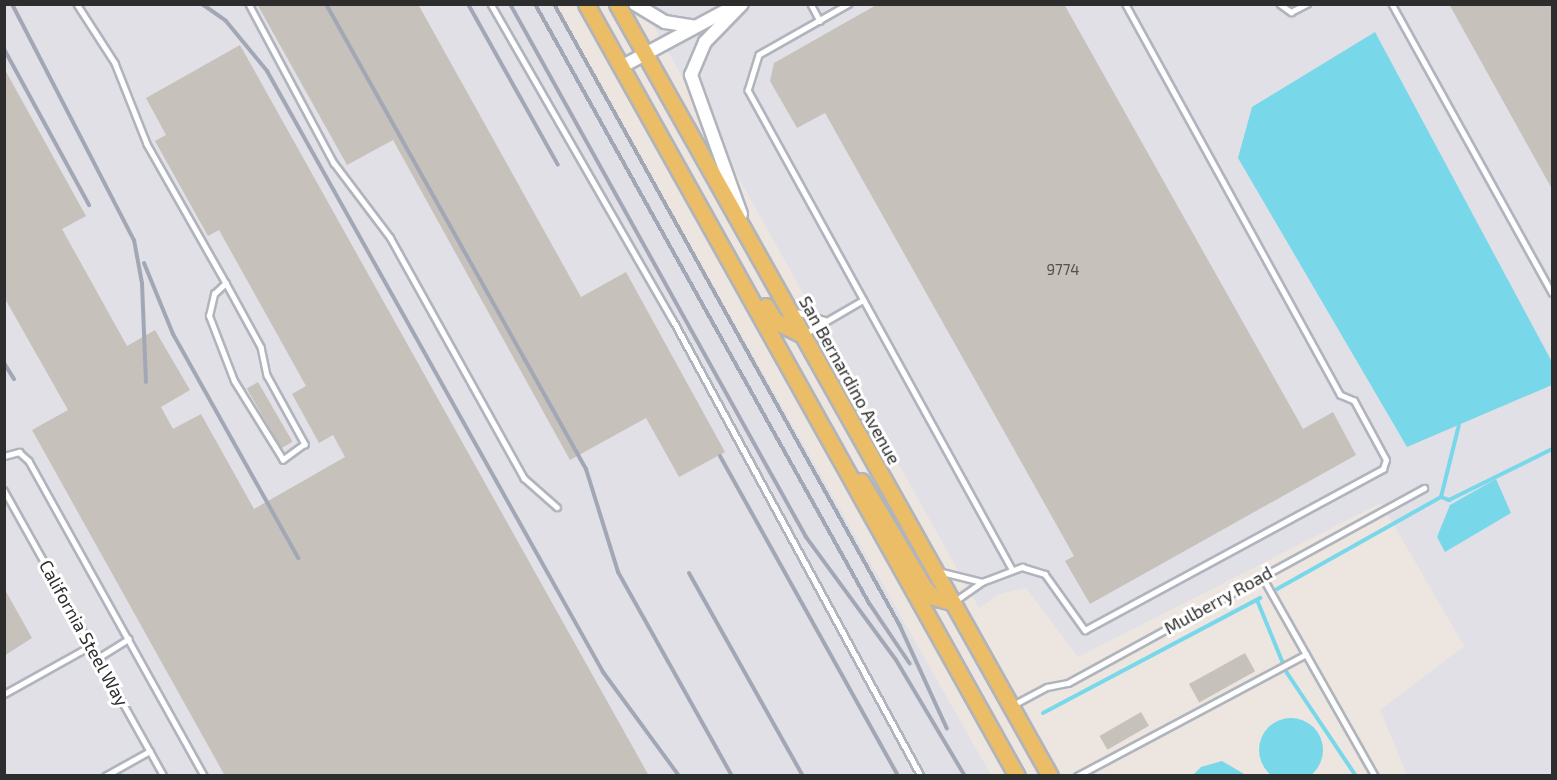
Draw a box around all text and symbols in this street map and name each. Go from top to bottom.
house number: 9774 [1046,261,1080,279]
street label: San Bernardino Avenue [795,292,905,468]
street label: California Steel Way [35,556,133,710]
street label: Mulberry Road [1160,561,1276,639]

